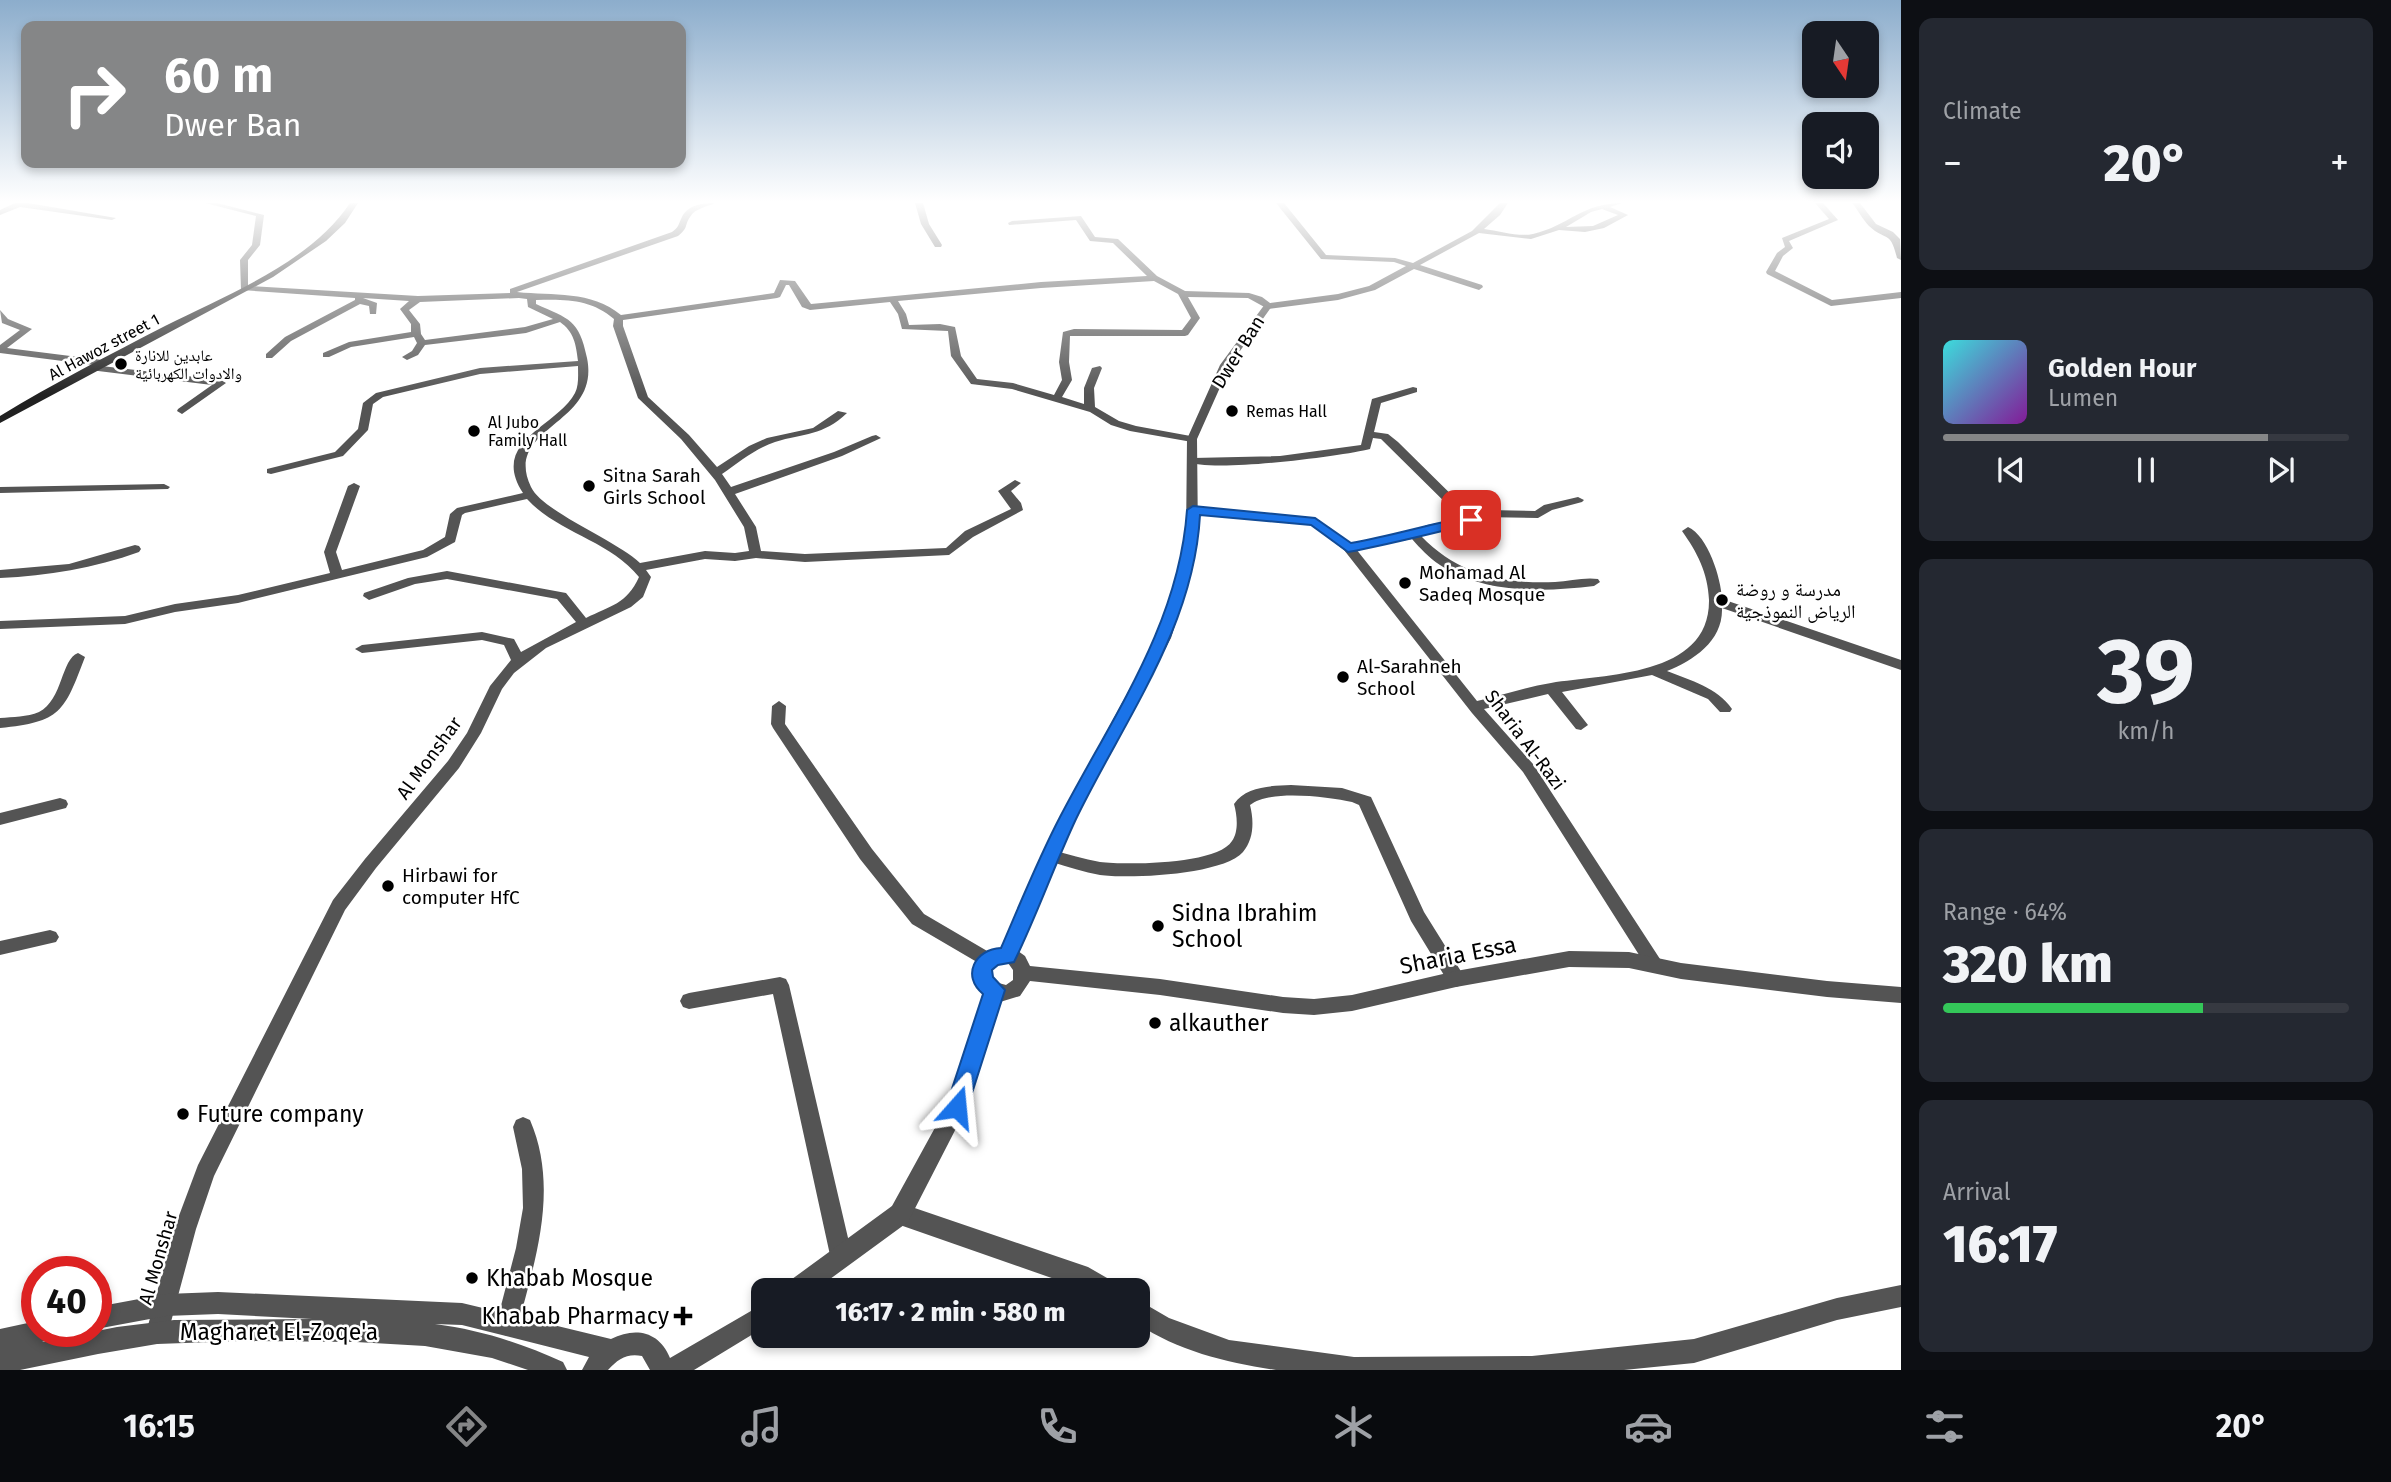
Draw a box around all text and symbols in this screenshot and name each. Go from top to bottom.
north arrow [1802,21,1880,98]
map controls [1802,21,1879,189]
text: 60 m [164,46,273,105]
icon: right [49,49,140,140]
text: Climate [1943,97,2022,125]
text: Dwer Ban [164,106,301,144]
button: sound [1802,112,1879,189]
text: 20° [2103,132,2189,195]
text: − [1943,140,1962,186]
text: + [2330,140,2349,186]
street label: Al Hawoz street 1 [45,310,163,384]
street label: Dwer Ban [1207,311,1269,393]
place label: عابدين للانارة والادوات الكهربائية [135,346,242,383]
text: Golden Hour [2048,353,2196,384]
marker: عابدين للانارة والادوات الكهربائية [113,356,129,372]
text: Lumen [2048,384,2118,412]
place label: Remas Hall [1246,402,1327,421]
marker: Remas Hall [1224,403,1240,419]
place label: Al Jubo Family Hall [488,413,568,450]
marker: Al Jubo Family Hall [466,423,482,439]
icon: previous [1992,451,2030,489]
icon: pause [2127,451,2165,489]
icon: next [2262,451,2300,489]
place label: Sitna Sarah Girls School [603,464,706,509]
marker: Sitna Sarah Girls School [581,478,597,494]
pin [1441,490,1501,550]
icon: arrive [1452,501,1490,539]
place label: Mohamad Al Sadeq Mosque [1419,561,1545,606]
marker: Mohamad Al Sadeq Mosque [1397,575,1413,591]
place label: مدرسة و روضة الرياض النموذجية [1736,578,1856,623]
marker: مدرسة و روضة الرياض النموذجية [1714,592,1730,608]
text: 39 [2097,617,2195,726]
place label: Al-Sarahneh School [1357,655,1462,700]
marker: Al-Sarahneh School [1335,669,1351,685]
street label: Sharia Al-Razi [1480,686,1570,794]
street label: Al Monshar [391,712,467,804]
text: km/h [2118,717,2174,745]
place label: Hirbawi for computer HfC [402,864,520,909]
marker: Hirbawi for computer HfC [380,878,396,894]
text: Range · 64% [1943,898,2067,926]
place label: Sidna Ibrahim School [1172,899,1318,953]
marker: Sidna Ibrahim School [1150,918,1166,934]
street label: Sharia Essa [1397,930,1519,980]
text: 320 km [1943,933,2113,996]
place label: alkauther [1169,1009,1269,1037]
marker: alkauther [1147,1015,1163,1031]
position arrow [920,1070,994,1144]
place label: Future company [197,1100,364,1128]
marker: Future company [175,1106,191,1122]
text: Arrival [1943,1178,2010,1206]
street label: Al Monshar [134,1208,182,1307]
text: 16:17 [1943,1213,2058,1276]
speed limit sign: 40 [21,1256,112,1347]
place label: Khabab Mosque [486,1264,653,1292]
marker: Khabab Mosque [464,1270,480,1286]
text: 16:17 · 2 min · 580 m [836,1297,1065,1328]
place label: Khabab Pharmacy [481,1302,670,1330]
marker: Khabab Pharmacy [675,1308,691,1324]
street label: Magharet El-Zoqe'a [180,1318,378,1346]
icon: directions [442,1402,491,1451]
icon: music [737,1402,786,1451]
icon: phone [1033,1402,1082,1451]
icon: climate [1329,1402,1378,1451]
icon: car [1624,1402,1673,1451]
icon: filters [1920,1402,1969,1451]
text: 16:15 [123,1407,195,1445]
text: 20° [2216,1407,2268,1445]

